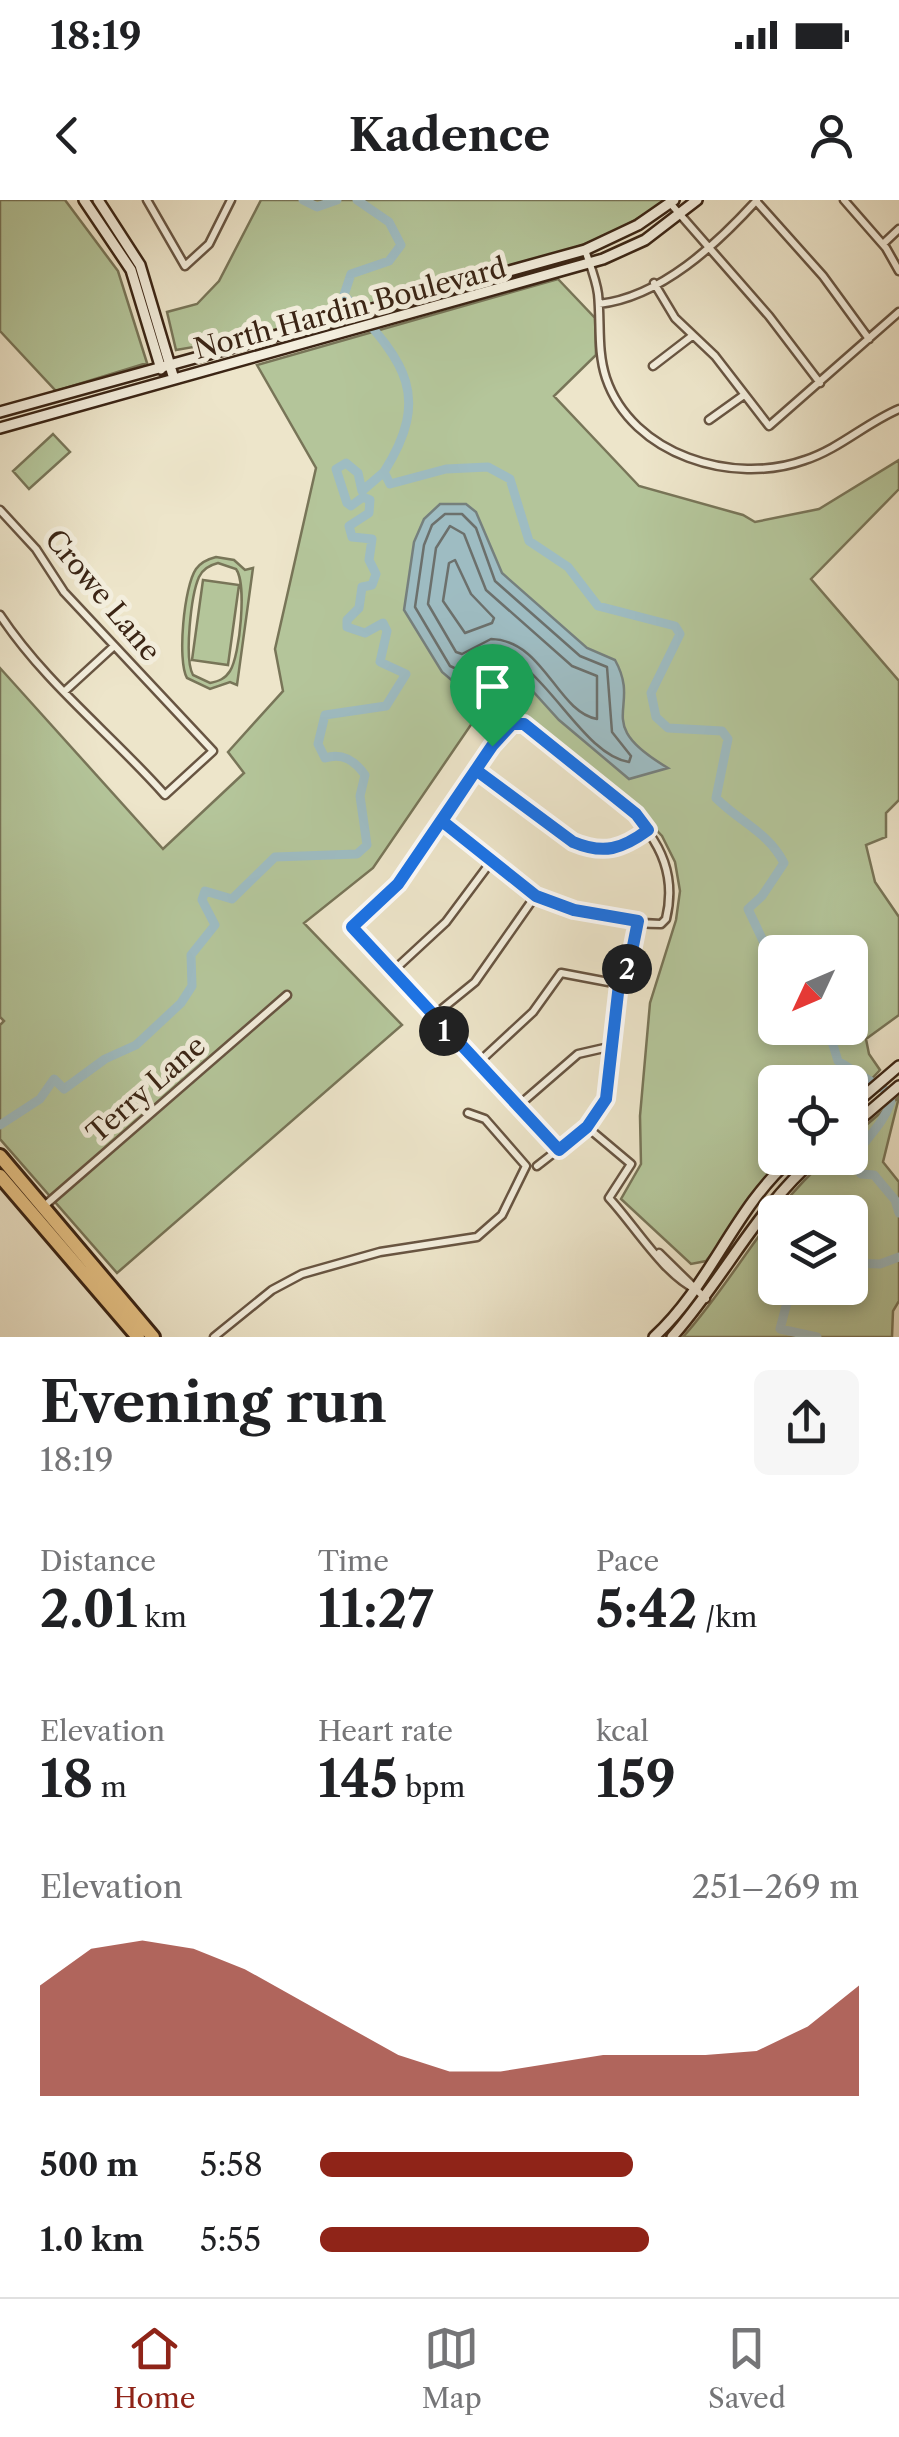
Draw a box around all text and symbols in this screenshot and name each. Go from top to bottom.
text: 18:19 [50,12,142,59]
text: Kadence [349,107,550,163]
icon: back [40,108,95,163]
icon: person [804,108,859,163]
street label: North Hardin Boulevard [190,250,510,366]
street label: Crowe Lane [38,522,168,668]
pin [450,644,535,747]
icon: arrive [465,659,520,714]
north arrow [758,935,868,1045]
map controls [758,935,868,1305]
pin: 2 [602,944,652,994]
text: 2 [619,952,635,986]
pin: 1 [419,1006,469,1056]
text: 1 [438,1014,450,1048]
street label: Terry Lane [80,1028,212,1150]
button: locate [758,1065,868,1175]
button: layers [758,1195,868,1305]
text: Evening run [40,1369,387,1436]
button: share [754,1370,859,1475]
text: 18:19 [40,1440,114,1479]
text: Distance [40,1544,156,1578]
text: Time [318,1544,389,1578]
text: Pace [596,1544,659,1578]
text: 2.01 [40,1578,137,1640]
text: 11:27 [318,1578,433,1640]
text: 5:42 [596,1578,698,1640]
text: km [137,1600,187,1634]
text: /km [698,1600,757,1634]
text: Elevation [40,1714,165,1748]
text: Heart rate [318,1714,453,1748]
text: kcal [596,1714,649,1748]
text: 18 [40,1748,93,1810]
text: 145 [318,1748,398,1810]
text: 159 [596,1748,676,1810]
text: m [93,1770,127,1804]
text: bpm [398,1770,465,1804]
text: Elevation [40,1867,183,1906]
text: 251–269 m [692,1867,859,1906]
text: 500 m [40,2145,138,2184]
text: 5:58 [200,2145,263,2184]
text: 1.0 km [40,2220,144,2259]
text: 5:55 [200,2220,261,2259]
tab: Home [113,2321,195,2415]
tab: Map [422,2321,482,2415]
tab: Saved [708,2321,786,2415]

